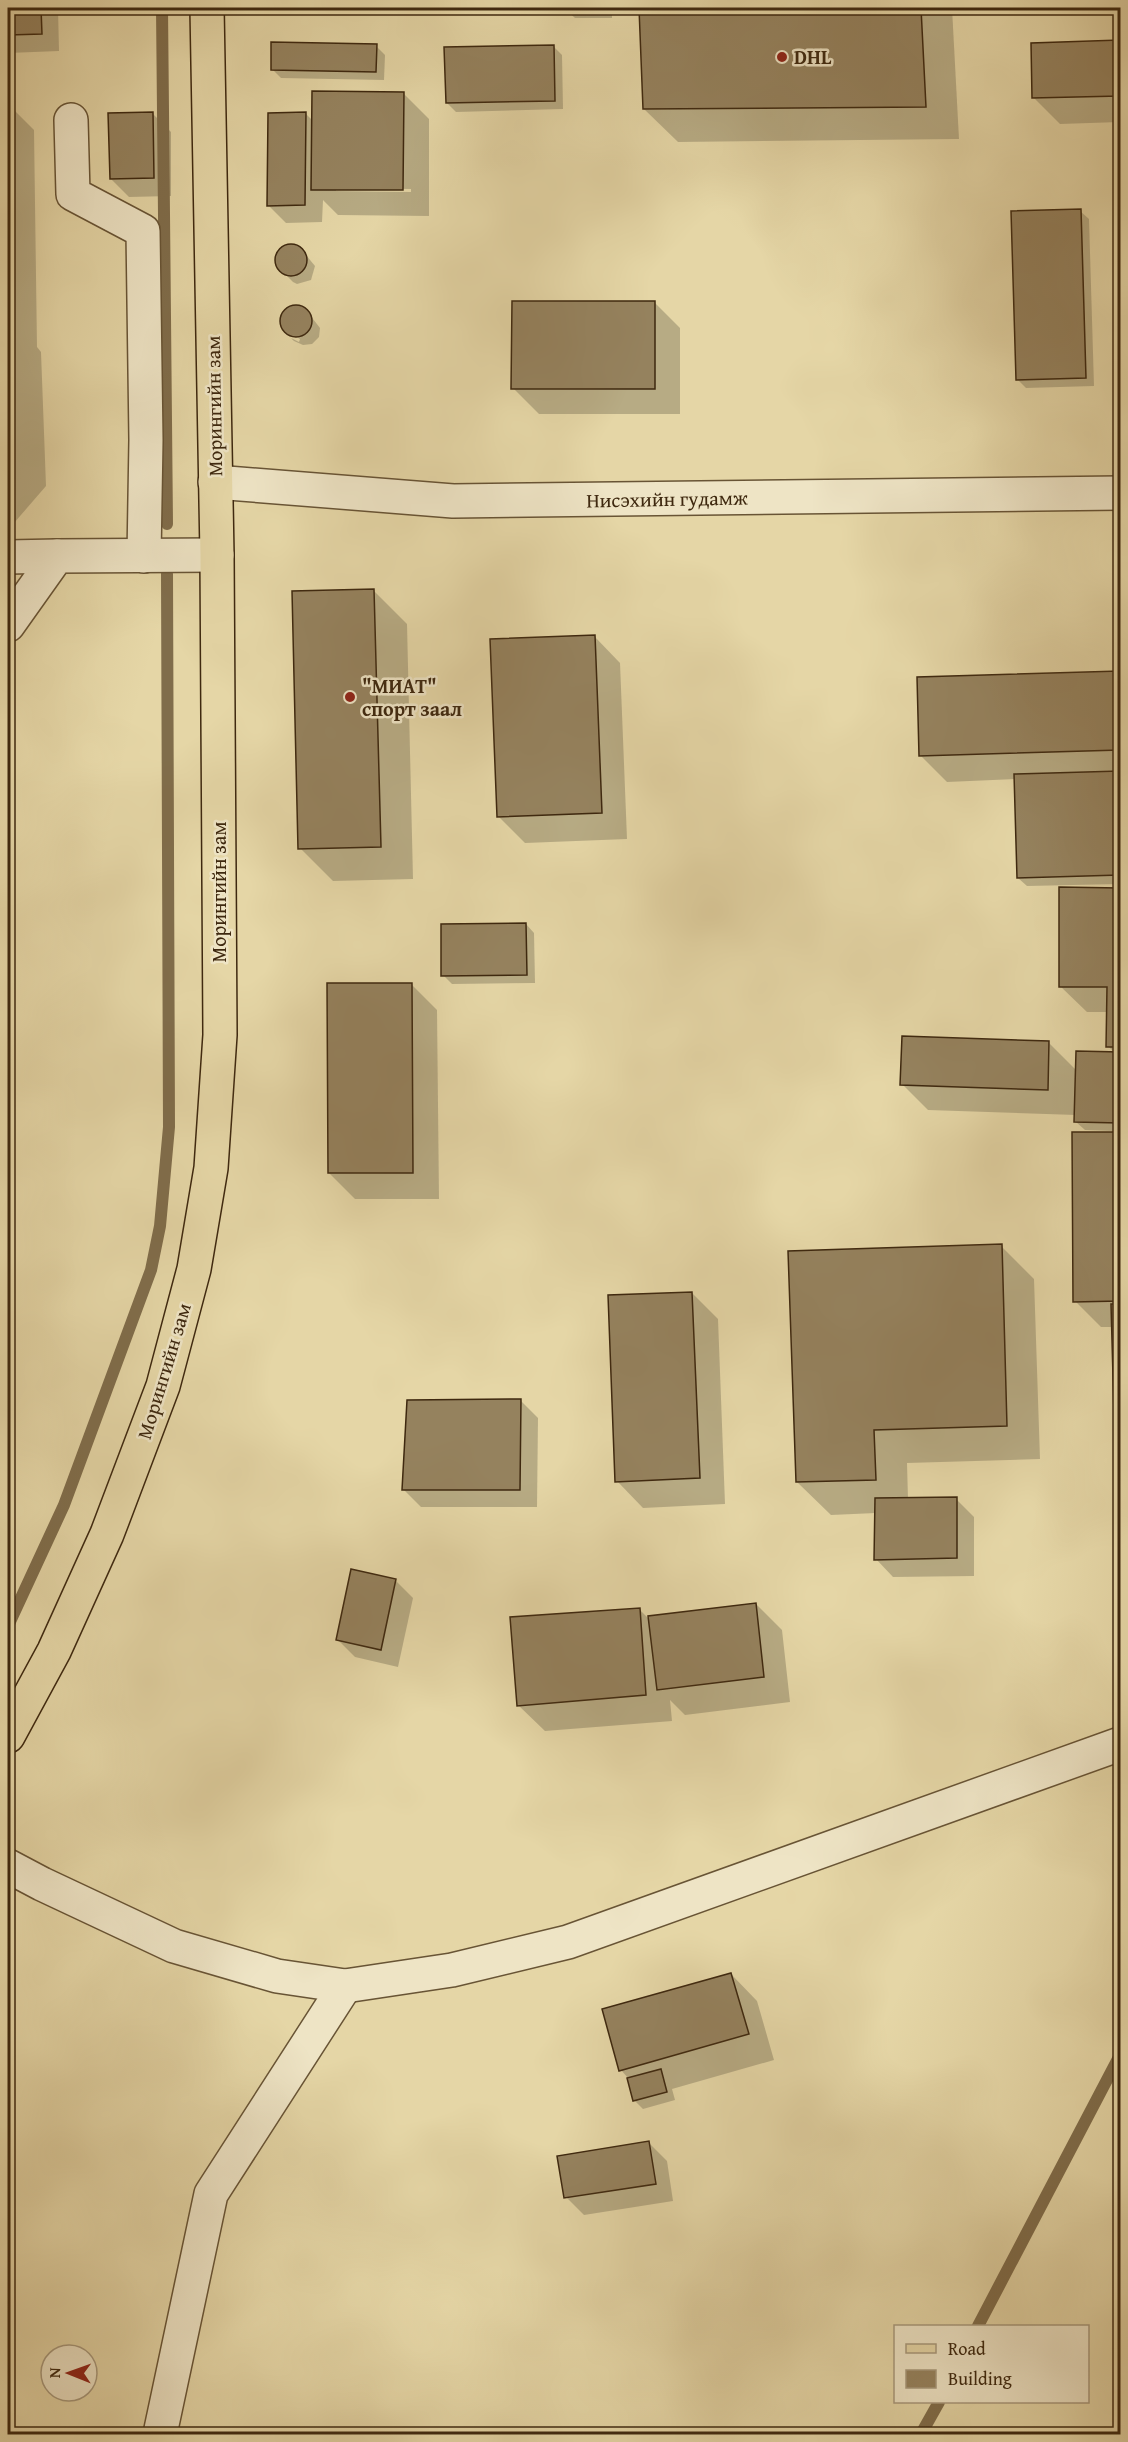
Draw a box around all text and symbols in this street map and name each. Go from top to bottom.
place label: DHL [794,42,832,71]
marker: DHL [775,50,789,64]
street label: Морингийн зам [198,335,229,477]
street label: Нисэхийн гудамж [586,483,748,514]
place label: "МИАТ" спорт заал [362,671,462,723]
marker: "МИАТ" спорт заал [343,690,357,704]
street label: Морингийн зам [204,822,233,962]
street label: Морингийн зам [129,1299,198,1442]
legend [894,2325,1089,2403]
text: Road [948,2335,986,2362]
north arrow [39,2343,99,2403]
text: Building [948,2365,1012,2392]
text: N [42,2367,66,2378]

